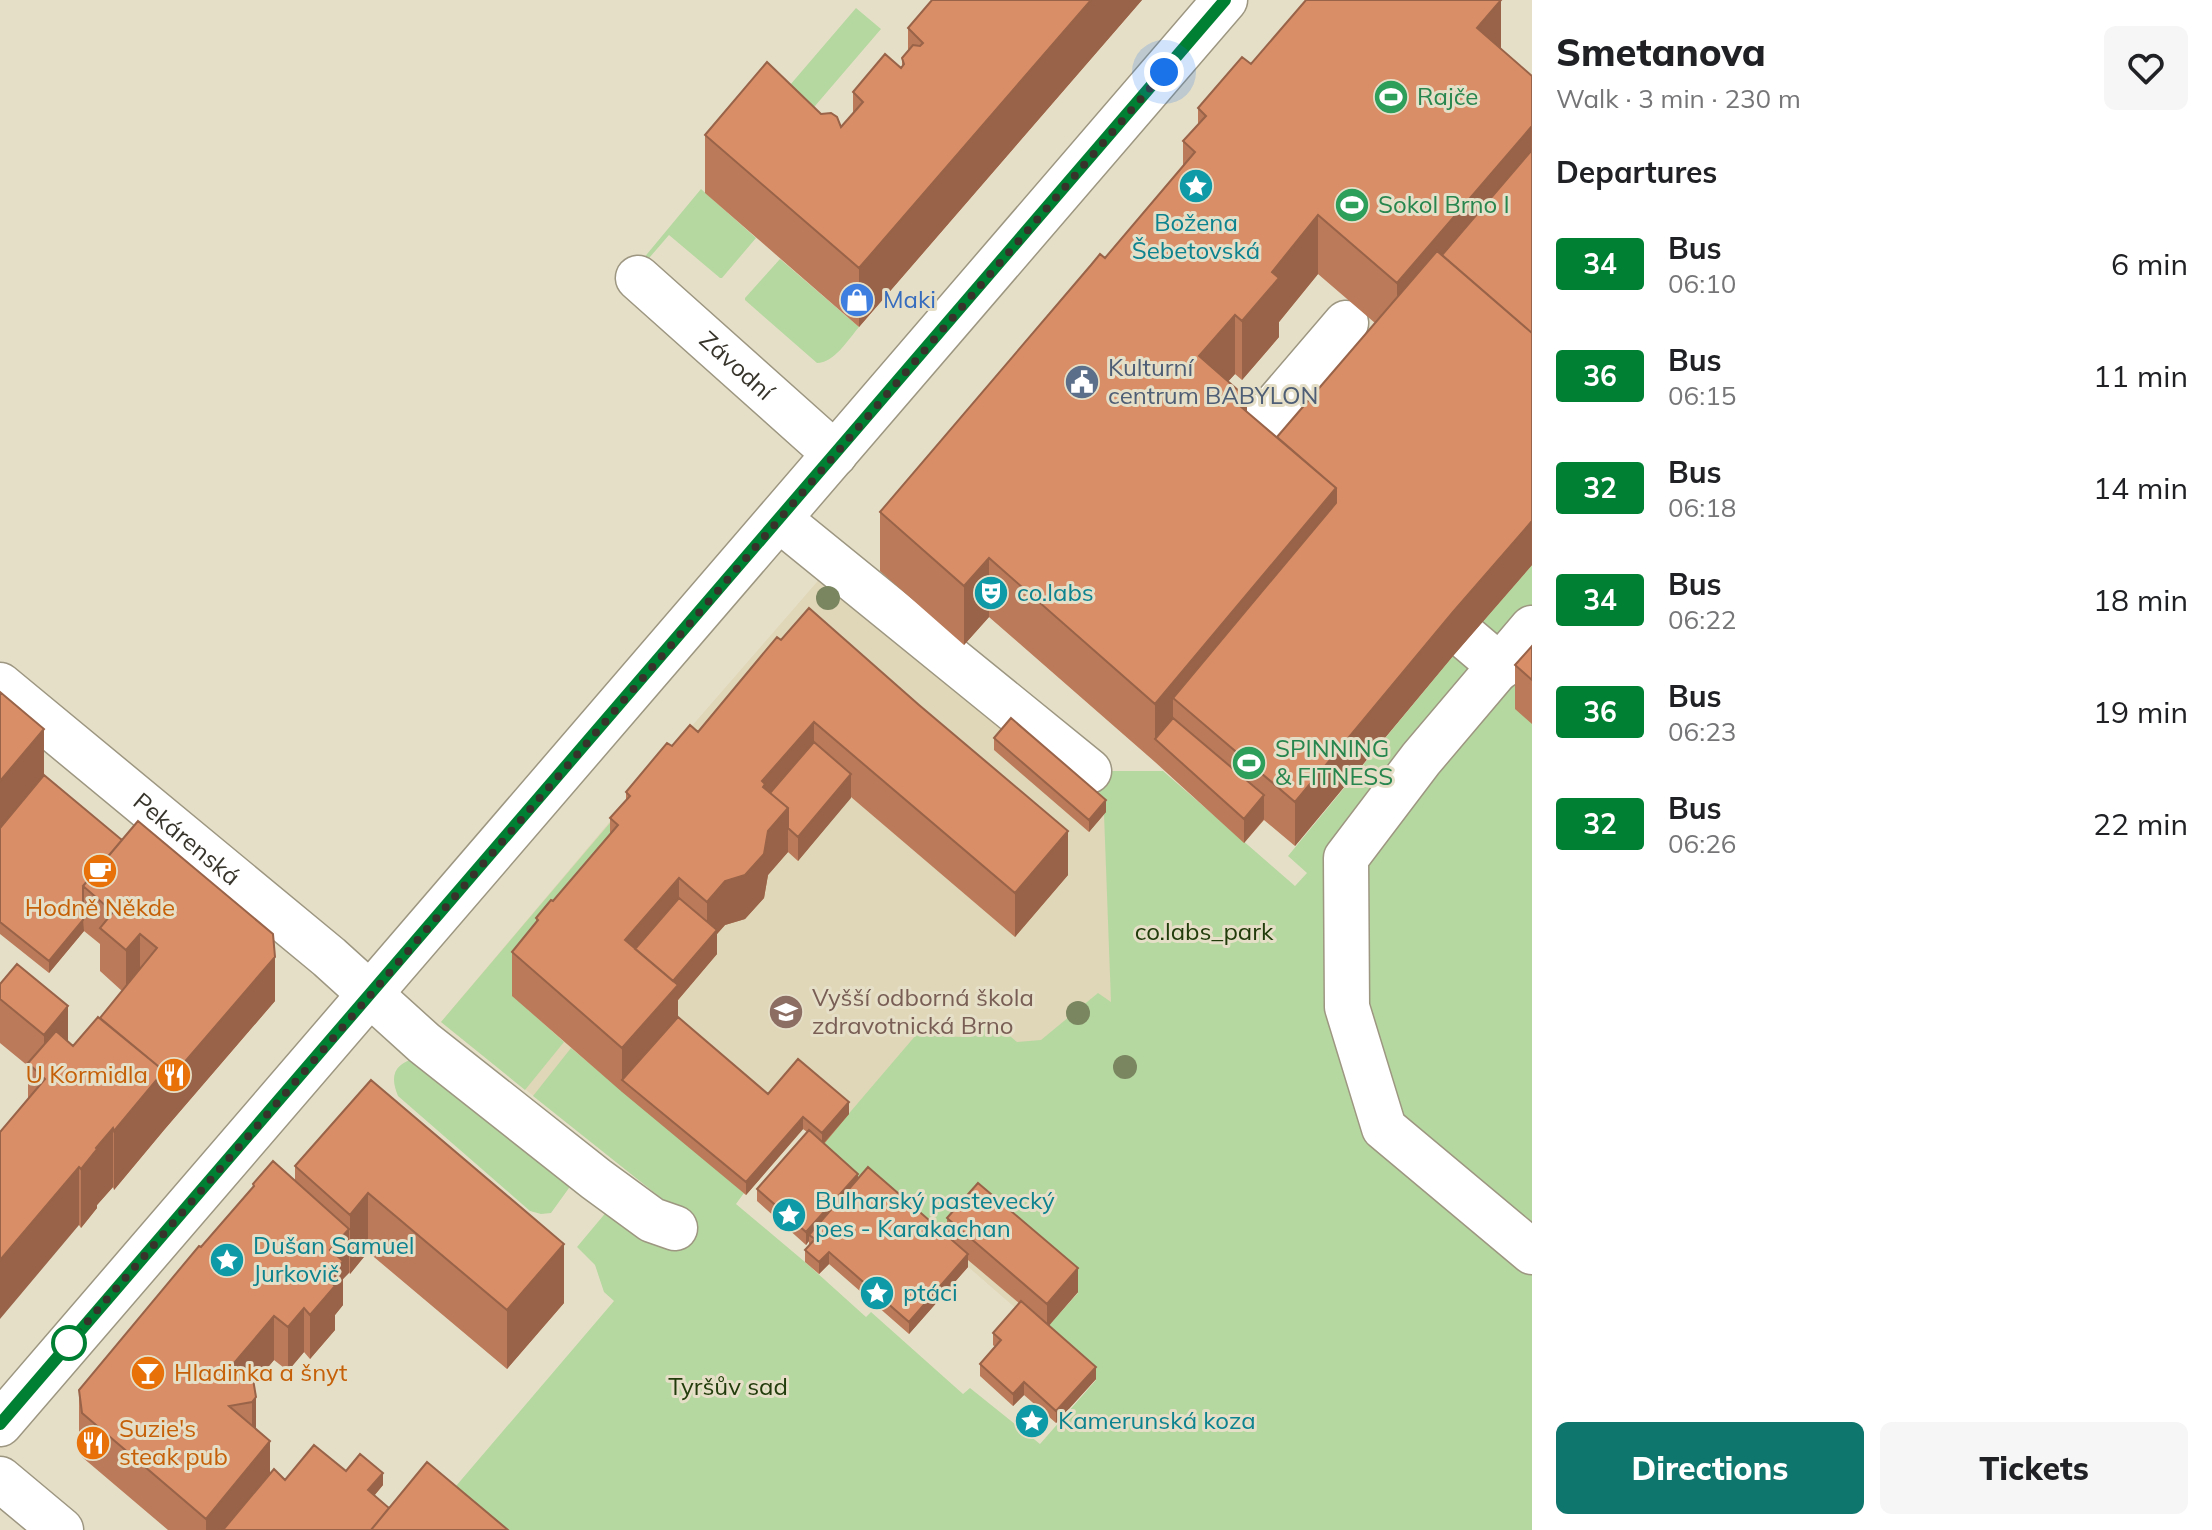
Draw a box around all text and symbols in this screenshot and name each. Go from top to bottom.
button: heart [2104,26,2188,110]
text: Smetanova [1556,28,1766,76]
your location [1144,52,1184,92]
sports icon: Rajče [1372,78,1410,116]
place label: Rajče [1417,81,1478,111]
text: Walk · 3 min · 230 m [1556,82,1801,115]
text: Departures [1556,153,1717,191]
place icon: Božena Šebetovská [1177,167,1215,205]
sports icon: Sokol Brno I [1333,186,1371,224]
place label: Sokol Brno I [1378,189,1510,219]
place label: Božena Šebetovská [1132,207,1260,265]
text: Bus [1668,229,1722,267]
text: 6 min [2111,245,2188,283]
text: 34 [1583,246,1617,281]
text: 06:10 [1668,267,1736,300]
shop icon: Maki [838,281,876,319]
place label: Maki [883,284,936,314]
street label: Závodní [694,324,781,407]
text: Bus [1668,341,1722,379]
place label: Kulturní centrum BABYLON [1108,352,1318,410]
text: 11 min [2093,357,2188,395]
text: 36 [1583,358,1617,393]
public building icon: Kulturní centrum BABYLON [1063,363,1101,401]
text: 06:15 [1668,379,1736,412]
text: Bus [1668,453,1722,491]
text: 14 min [2093,469,2188,507]
text: 32 [1583,470,1617,505]
text: 06:18 [1668,491,1736,524]
text: Bus [1668,565,1722,603]
theatre icon: co.labs [972,574,1010,612]
place label: co.labs [1017,577,1094,607]
text: 18 min [2093,581,2188,619]
text: 34 [1583,582,1617,617]
text: 06:22 [1668,603,1736,636]
text: Bus [1668,677,1722,715]
text: 19 min [2093,693,2188,731]
text: 36 [1583,694,1617,729]
text: 06:23 [1668,715,1736,748]
place label: SPINNING & FITNESS [1275,733,1393,791]
sports icon: SPINNING & FITNESS [1230,744,1268,782]
street label: Pekárenská [128,786,247,891]
text: Bus [1668,789,1722,827]
text: 22 min [2093,805,2188,843]
text: 32 [1583,806,1617,841]
text: 06:26 [1668,827,1736,860]
cafe icon: Hodně Někde [81,852,119,890]
place label: Hodně Někde [25,892,175,922]
park label: co.labs_park [1135,916,1274,946]
place label: Vyšší odborná škola zdravotnická Brno [812,982,1034,1040]
school or university icon: Vyšší odborná škola zdravotnická Brno [767,993,805,1031]
restaurant icon: U Kormidla [155,1056,193,1094]
place label: U Kormidla [26,1059,148,1089]
place label: Bulharský pastevecký pes - Karakachan [815,1185,1055,1243]
place icon: Bulharský pastevecký pes - Karakachan [770,1196,808,1234]
place label: Dušan Samuel Jurkovič [253,1230,414,1288]
place icon: Dušan Samuel Jurkovič [208,1241,246,1279]
place icon: ptáci [858,1274,896,1312]
place label: ptáci [903,1277,958,1307]
unlabelled marker [52,1326,86,1360]
bar icon: Hladinka a šnyt [129,1354,167,1392]
place label: Hladinka a šnyt [174,1357,347,1387]
park label: Tyršův sad [668,1371,788,1401]
place icon: Kamerunská koza [1013,1402,1051,1440]
place label: Kamerunská koza [1058,1405,1256,1435]
place label: Suzie's steak pub [119,1413,228,1471]
button: Directions [1556,1422,1864,1514]
button: Tickets [1880,1422,2188,1514]
restaurant icon: Suzie's steak pub [74,1424,112,1462]

